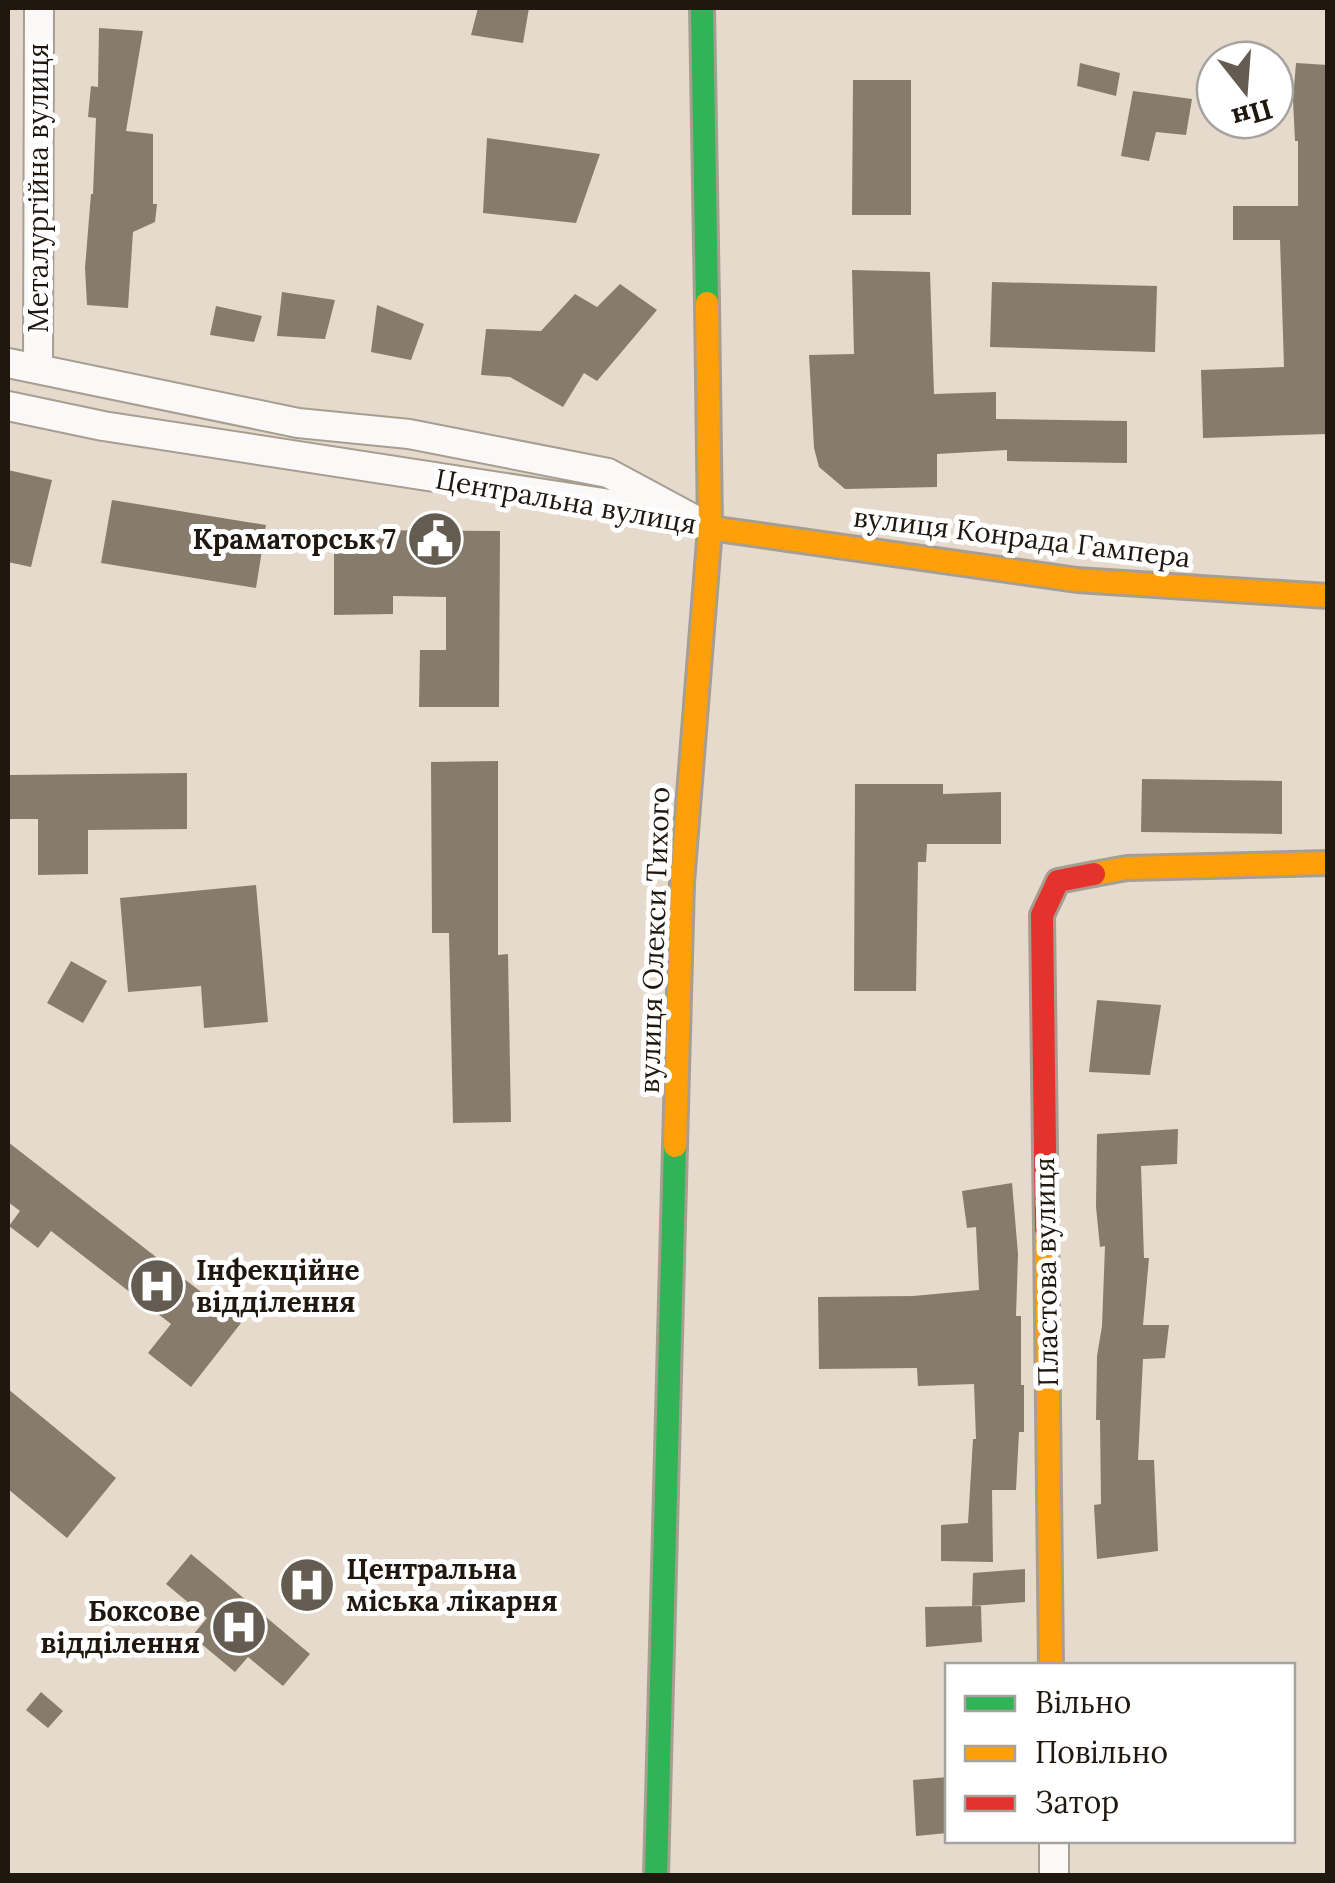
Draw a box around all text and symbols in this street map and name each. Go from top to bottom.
north arrow [1195,40,1295,140]
street label: Металургійна вулиця [20,43,56,333]
text: Пн [1228,91,1277,137]
street label: Центральна вулиця [433,460,699,542]
street label: вулиця Конрада Гампера [851,498,1193,576]
public building icon: Краматорськ 7 [405,509,465,569]
place label: Краматорськ 7 [193,521,396,557]
street label: вулиця Олекси Тихого [631,786,677,1094]
street label: Пластова вулиця [1026,1157,1066,1387]
place label: Інфекційне відділення [196,1252,360,1320]
hospital icon: Інфекційне відділення [127,1256,187,1316]
place label: Центральна міська лікарня [346,1551,558,1619]
hospital icon: Центральна міська лікарня [277,1555,337,1615]
place label: Боксове відділення [40,1593,200,1661]
hospital icon: Боксове відділення [209,1597,269,1657]
legend [945,1663,1295,1843]
text: Вільно [1035,1683,1131,1721]
text: Повільно [1035,1733,1168,1771]
text: Затор [1035,1783,1119,1821]

